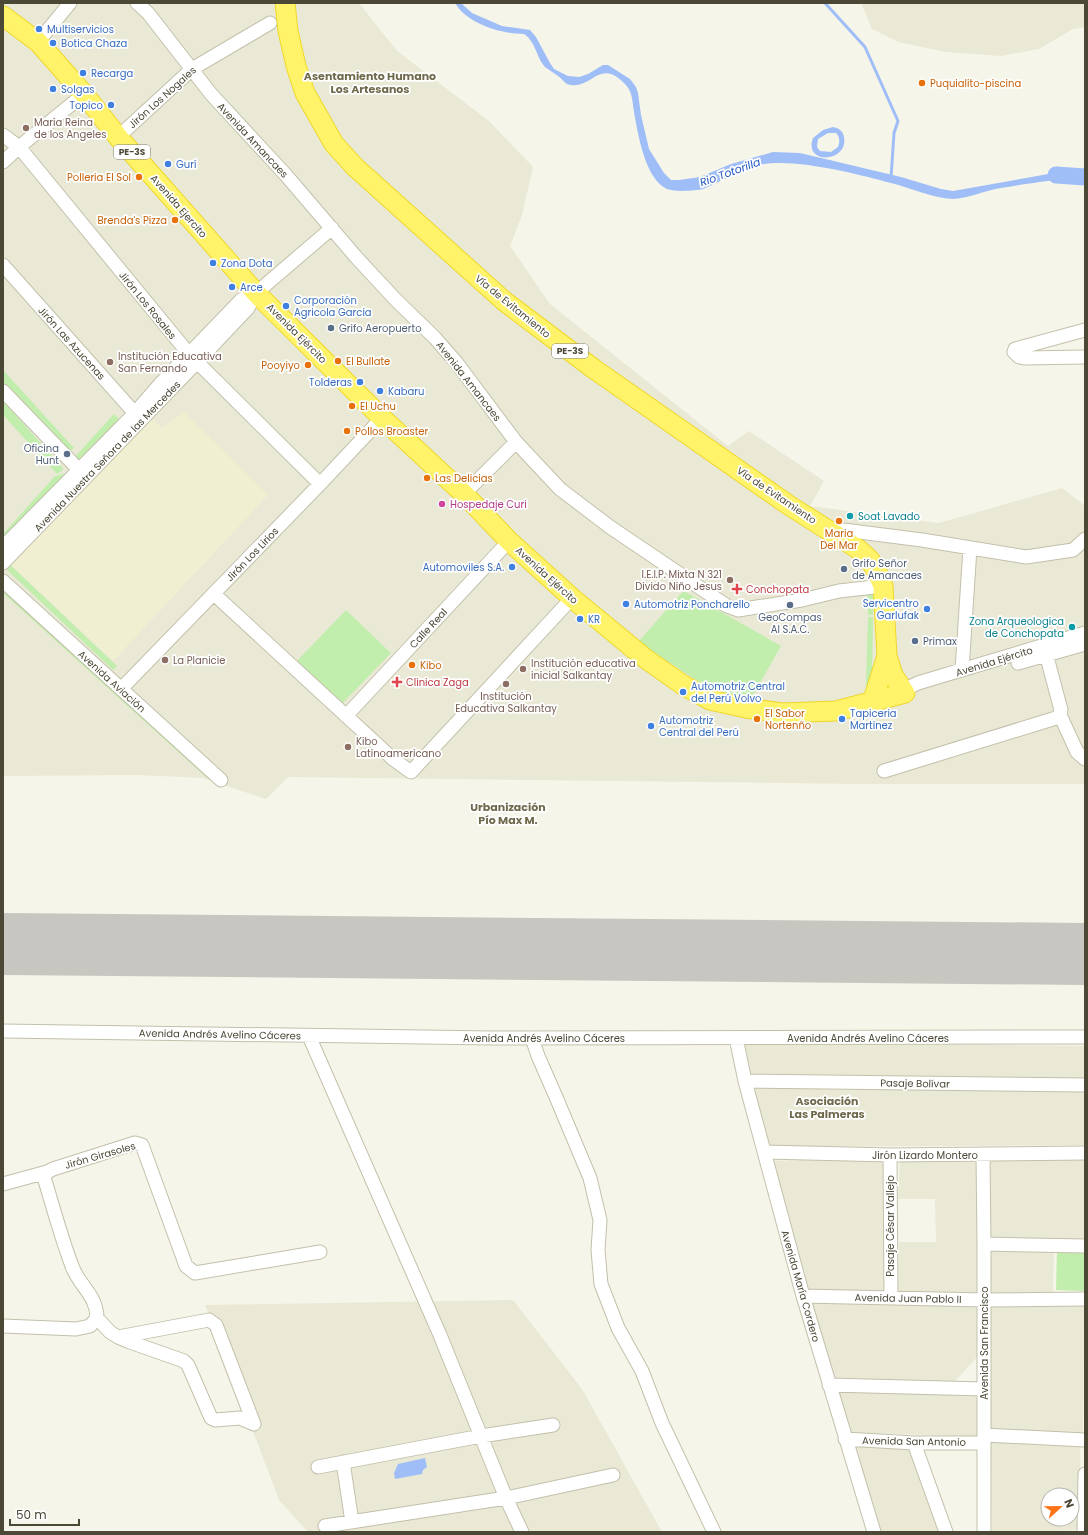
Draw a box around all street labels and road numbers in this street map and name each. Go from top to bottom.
street label: Jirón Los Nogales [125,63,199,132]
street label: Avenida Amancaes [214,99,292,181]
road number: PE-3S [114,145,150,159]
street label: Avenida Ejercito [147,171,210,241]
street label: Jirón Los Rosales [115,268,180,343]
street label: Vía de Evitamiento [472,271,554,342]
street label: Avenida Ejército [263,300,330,367]
street label: Jirón Las Azucenas [35,303,109,383]
street label: Avenida Amancaes [433,338,505,425]
road number: PE-3S [552,344,588,358]
street label: Avenida Nuestra Señora de las Mercedes [31,377,184,535]
street label: Vía de Evitamiento [734,463,820,528]
street label: Jirón Los Lirios [223,524,282,585]
street label: Avenida Ejército [512,543,581,608]
street label: Calle Real [406,605,451,652]
street label: Avenida Ejército [954,643,1034,680]
street label: Avenida Aviación [75,647,149,716]
street label: Avenida Andrés Avelino Cáceres [139,1026,301,1043]
street label: Avenida Andrés Avelino Cáceres [463,1031,625,1046]
street label: Avenida Andrés Avelino Cáceres [787,1031,949,1046]
street label: Pasaje Bolívar [880,1075,950,1092]
street label: Jirón Girasoles [63,1138,137,1173]
street label: Jirón Lizardo Montero [872,1148,978,1163]
street label: Pasaje César Vallejo [883,1175,898,1277]
street label: Avenida María Cordero [777,1229,824,1344]
street label: Avenida San Francisco [977,1286,992,1400]
street label: Avenida Juan Pablo II [854,1290,962,1307]
street label: Avenida San Antonio [862,1433,966,1450]

